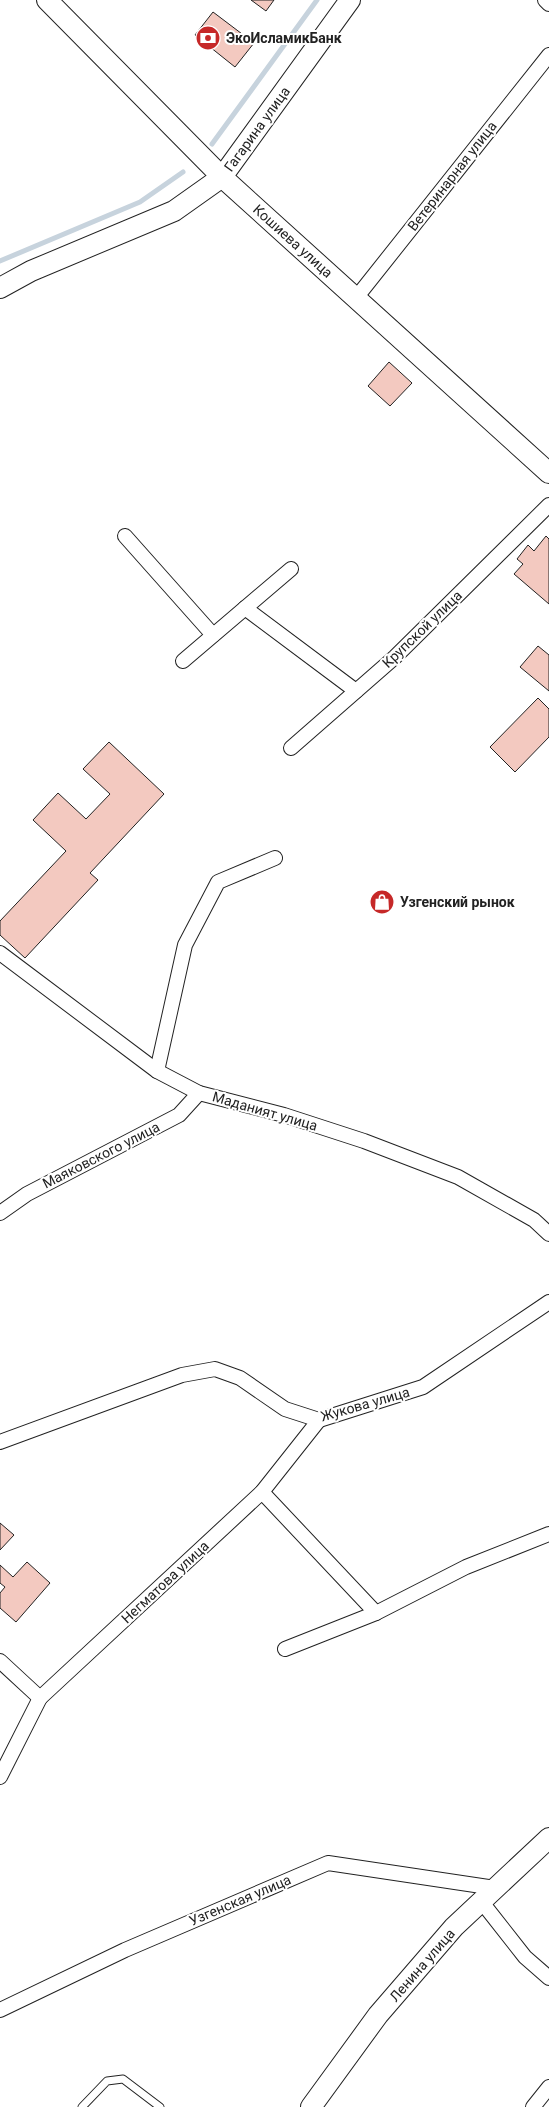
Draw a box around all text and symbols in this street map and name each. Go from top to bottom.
bank icon: ЭкоИсламикБанк [195,25,221,51]
place label: ЭкоИсламикБанк [226,30,342,46]
street label: Гагарина улица [221,83,293,175]
street label: Ветеринарная улица [404,118,500,234]
street label: Кошиева улица [250,201,336,281]
street label: Крупской улица [379,587,465,671]
shop icon: Узгенский рынок [369,889,395,915]
place label: Узгенский рынок [400,894,515,910]
street label: Маданият улица [211,1088,319,1134]
street label: Маяковского улица [40,1119,162,1191]
street label: Жукова улица [319,1384,411,1424]
street label: Негматова улица [118,1538,212,1626]
street label: Узгенская улица [187,1871,293,1929]
street label: Ленина улица [386,1925,458,2005]

